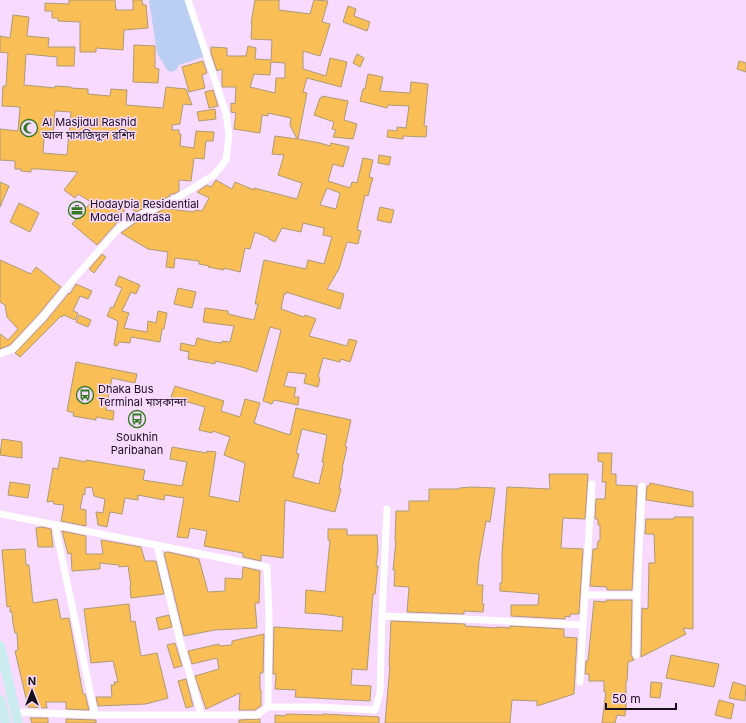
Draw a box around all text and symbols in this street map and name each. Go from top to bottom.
place label: Al Masjidul Rashid আল মাসজিদুল রশিদ [41,115,137,142]
mosque icon: Al Masjidul Rashid আল মাসজিদুল রশিদ [19,118,39,138]
place label: Hodaybia Residential Model Madrasa [90,197,199,224]
office icon: Hodaybia Residential Model Madrasa [67,200,87,220]
place label: Dhaka Bus Terminal মাসকান্দা [98,382,187,409]
bus stop icon: Dhaka Bus Terminal মাসকান্দা [75,385,95,405]
bus stop icon: Soukhin Paribahan [127,409,147,429]
place label: Soukhin Paribahan [111,430,163,457]
north arrow [12,671,52,711]
text: N [28,674,36,688]
scale bar [606,685,676,711]
text: 50 m [612,691,641,706]

